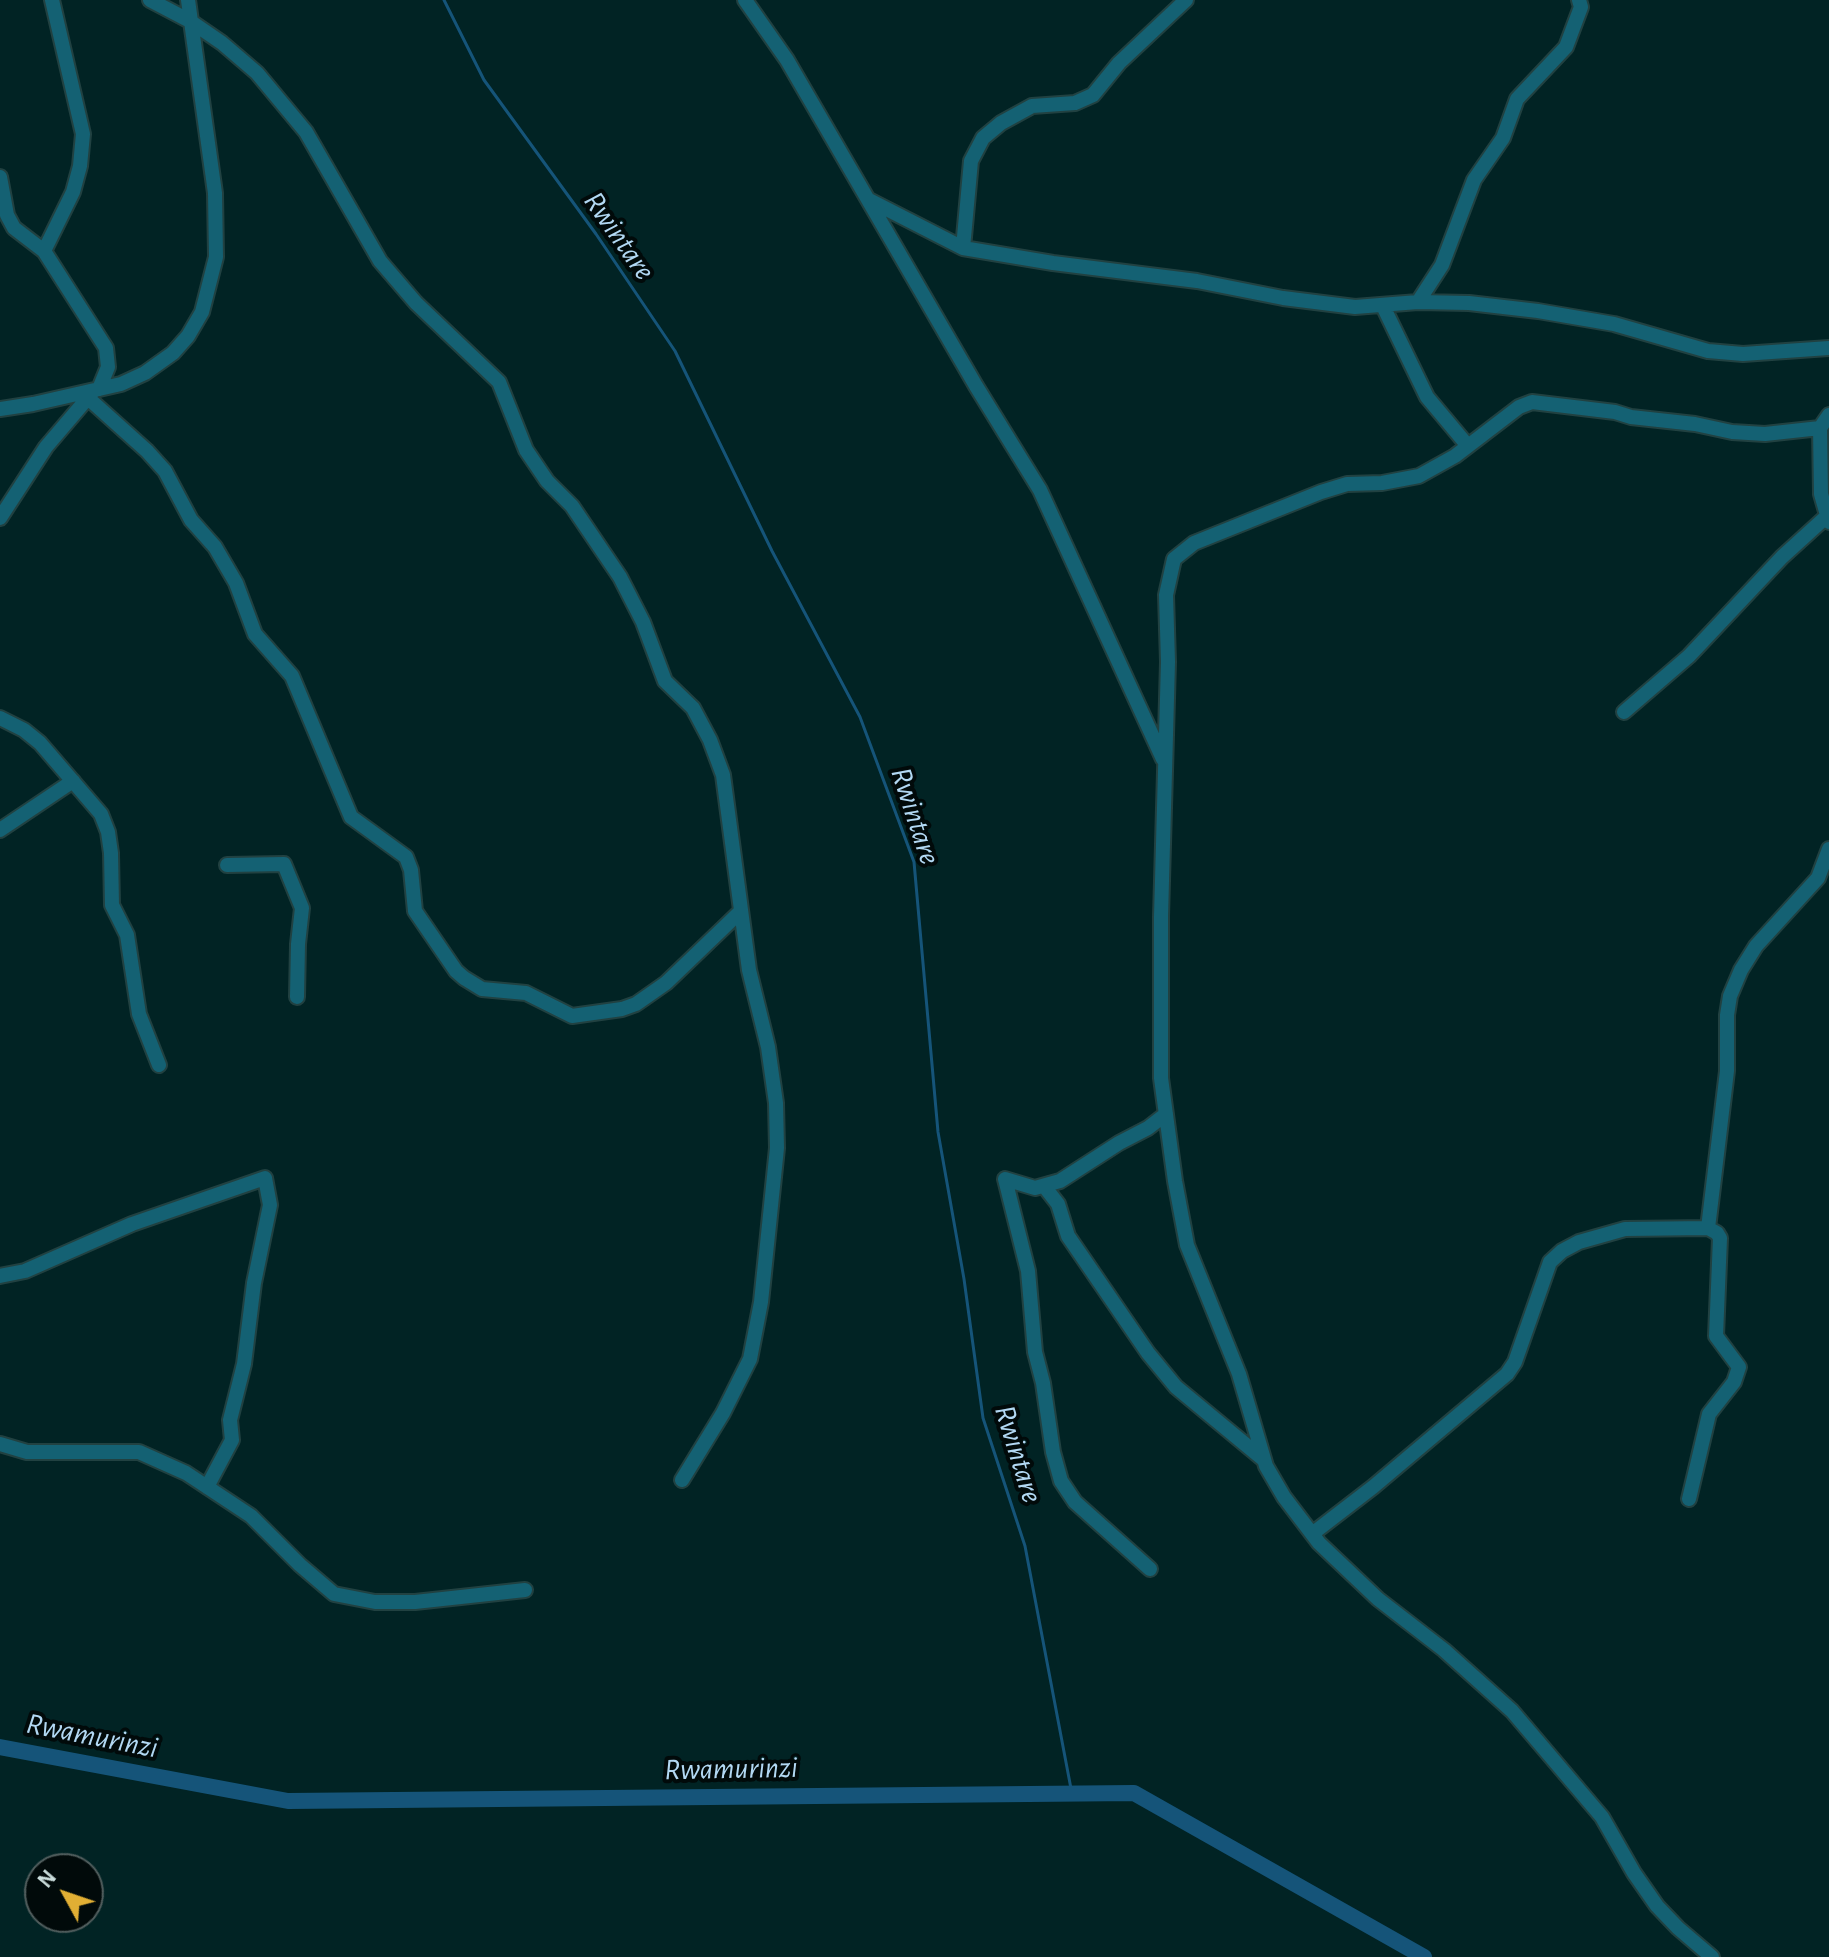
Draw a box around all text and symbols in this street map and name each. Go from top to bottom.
water label: Rwintare [576,185,662,287]
water label: Rwintare [882,763,948,869]
water label: Rwintare [986,1401,1050,1507]
water label: Rwamurinzi [23,1706,161,1766]
water label: Rwamurinzi [664,1750,798,1788]
north arrow [24,1853,104,1933]
text: N [34,1866,60,1892]

